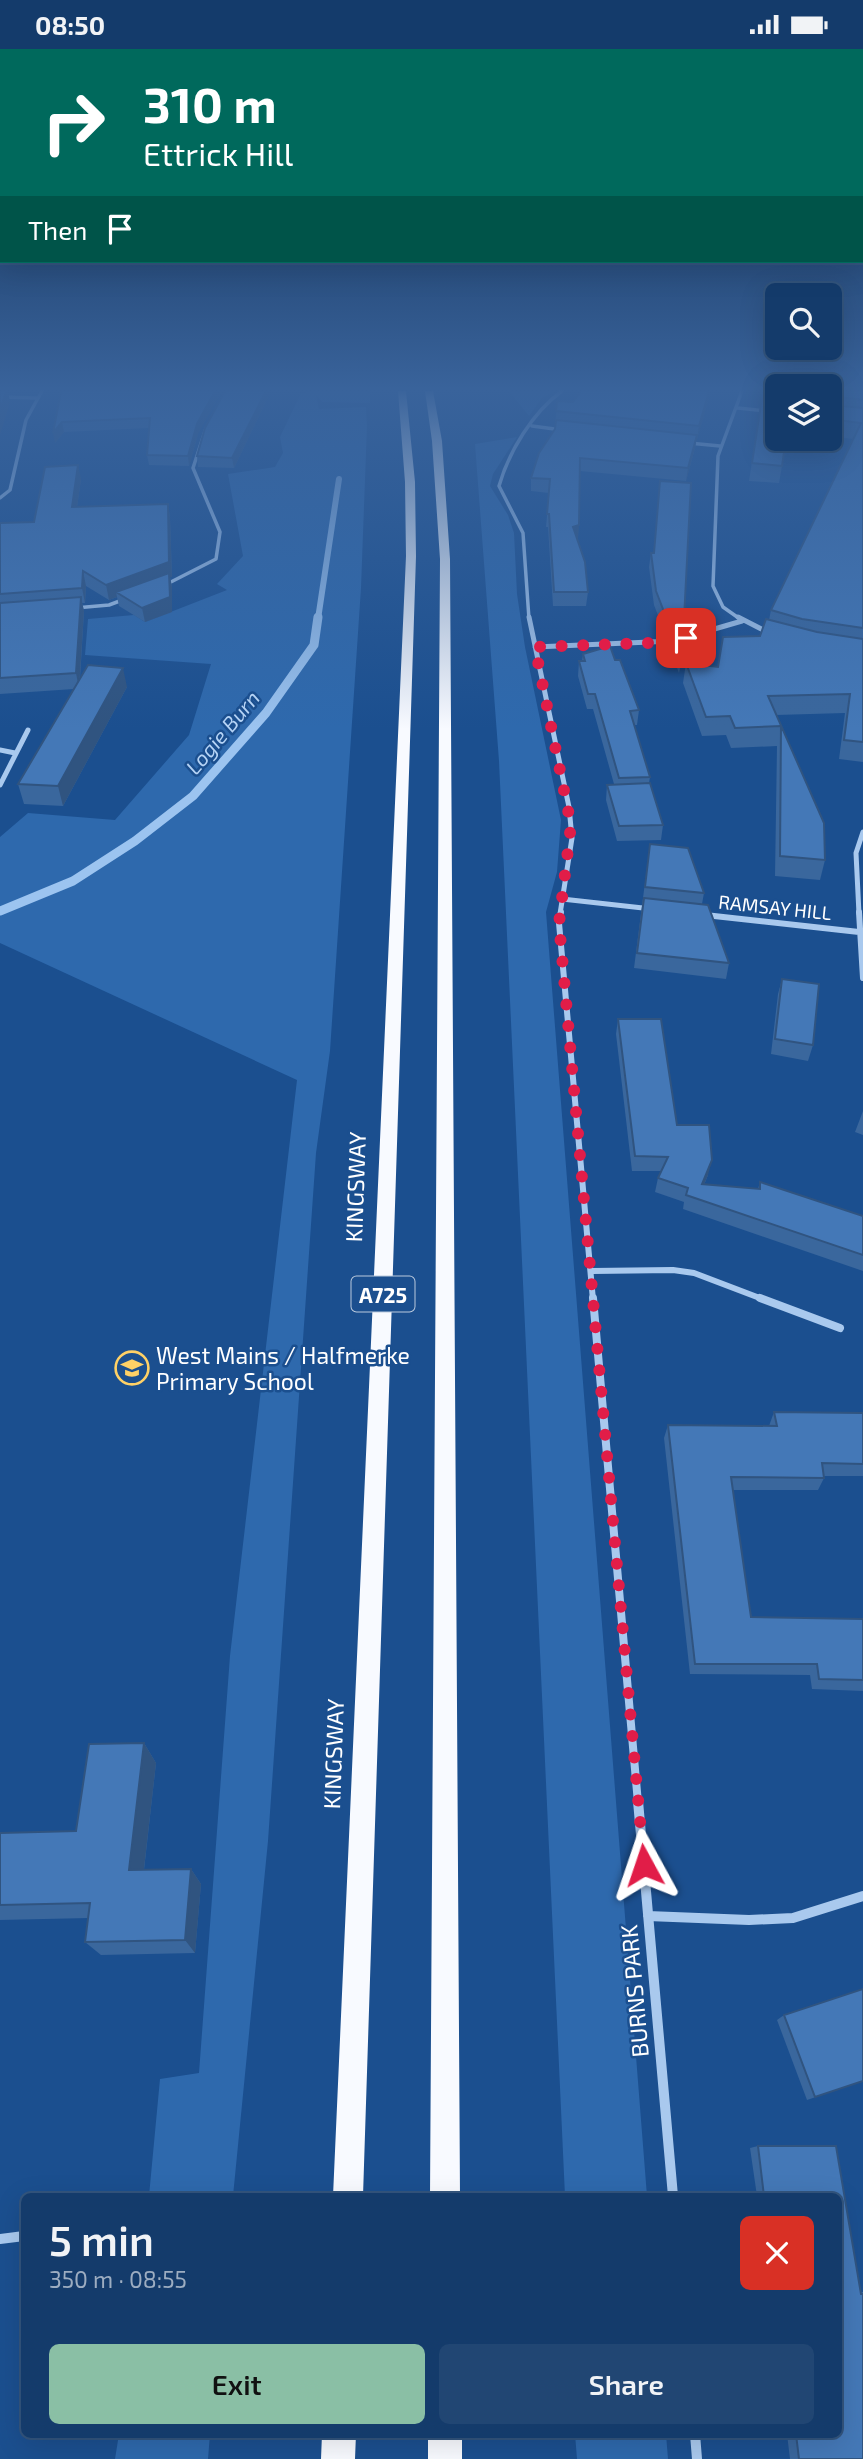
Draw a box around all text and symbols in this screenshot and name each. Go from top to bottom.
text: 08:50 [35,9,105,40]
text: 310 m [143,74,277,133]
icon: right [28,77,119,168]
text: Ettrick Hill [143,134,293,172]
icon: arrive [101,210,139,248]
text: Then [28,214,87,245]
map controls [765,283,842,451]
button: search [765,283,842,360]
button: layers [765,374,842,451]
pin [656,608,716,668]
icon: arrive [667,619,705,657]
water label: Logie Burn [180,685,264,779]
street label: RAMSAY HILL [717,890,833,924]
street label: KINGSWAY [339,1131,371,1243]
road number: A725 [352,1277,414,1311]
place label: West Mains / Halfmerke Primary School [156,1341,410,1395]
school or university icon: West Mains / Halfmerke Primary School [113,1349,151,1387]
street label: KINGSWAY [317,1698,349,1810]
position arrow [607,1828,681,1902]
street label: BURNS PARK [614,1923,654,2058]
text: 5 min [49,2214,154,2264]
button: close [740,2216,814,2290]
text: 350 m · 08:55 [49,2265,187,2293]
button: Exit [49,2344,425,2424]
button: Share [439,2344,814,2424]

